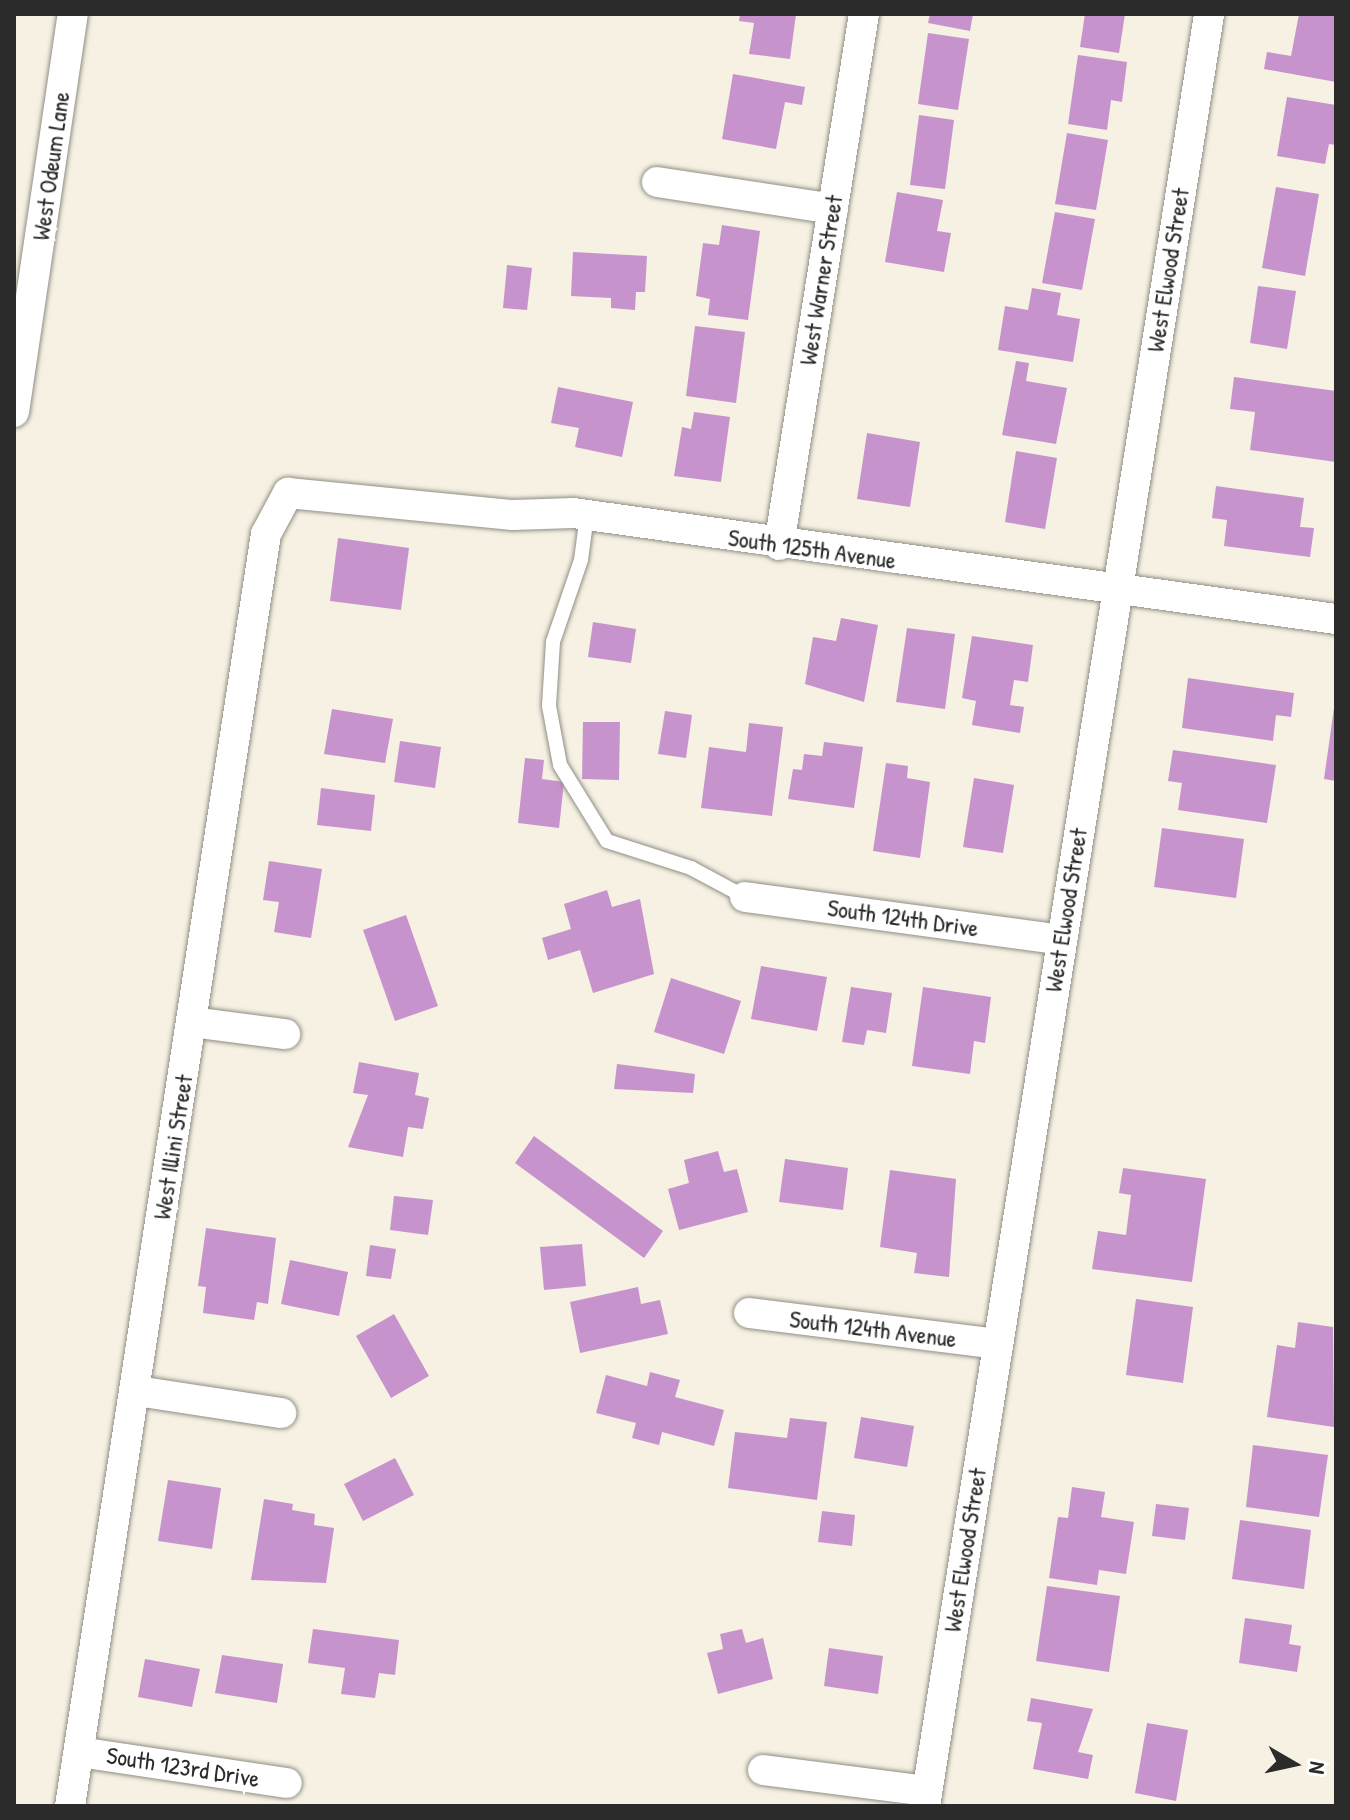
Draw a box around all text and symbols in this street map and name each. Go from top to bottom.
street label: West Odeum Lane [26,90,76,242]
street label: West Elwood Street [1141,186,1195,354]
street label: West Warner Street [793,193,849,367]
street label: South 125th Avenue [726,523,898,575]
street label: West Elwood Street [1039,826,1093,994]
street label: South 124th Drive [826,893,980,943]
street label: West Illini Street [147,1072,199,1222]
street label: South 124th Avenue [788,1304,958,1354]
street label: West Elwood Street [938,1466,992,1634]
north arrow [1254,1724,1334,1804]
street label: South 123rd Drive [105,1741,261,1793]
text: N [1302,1760,1333,1776]

